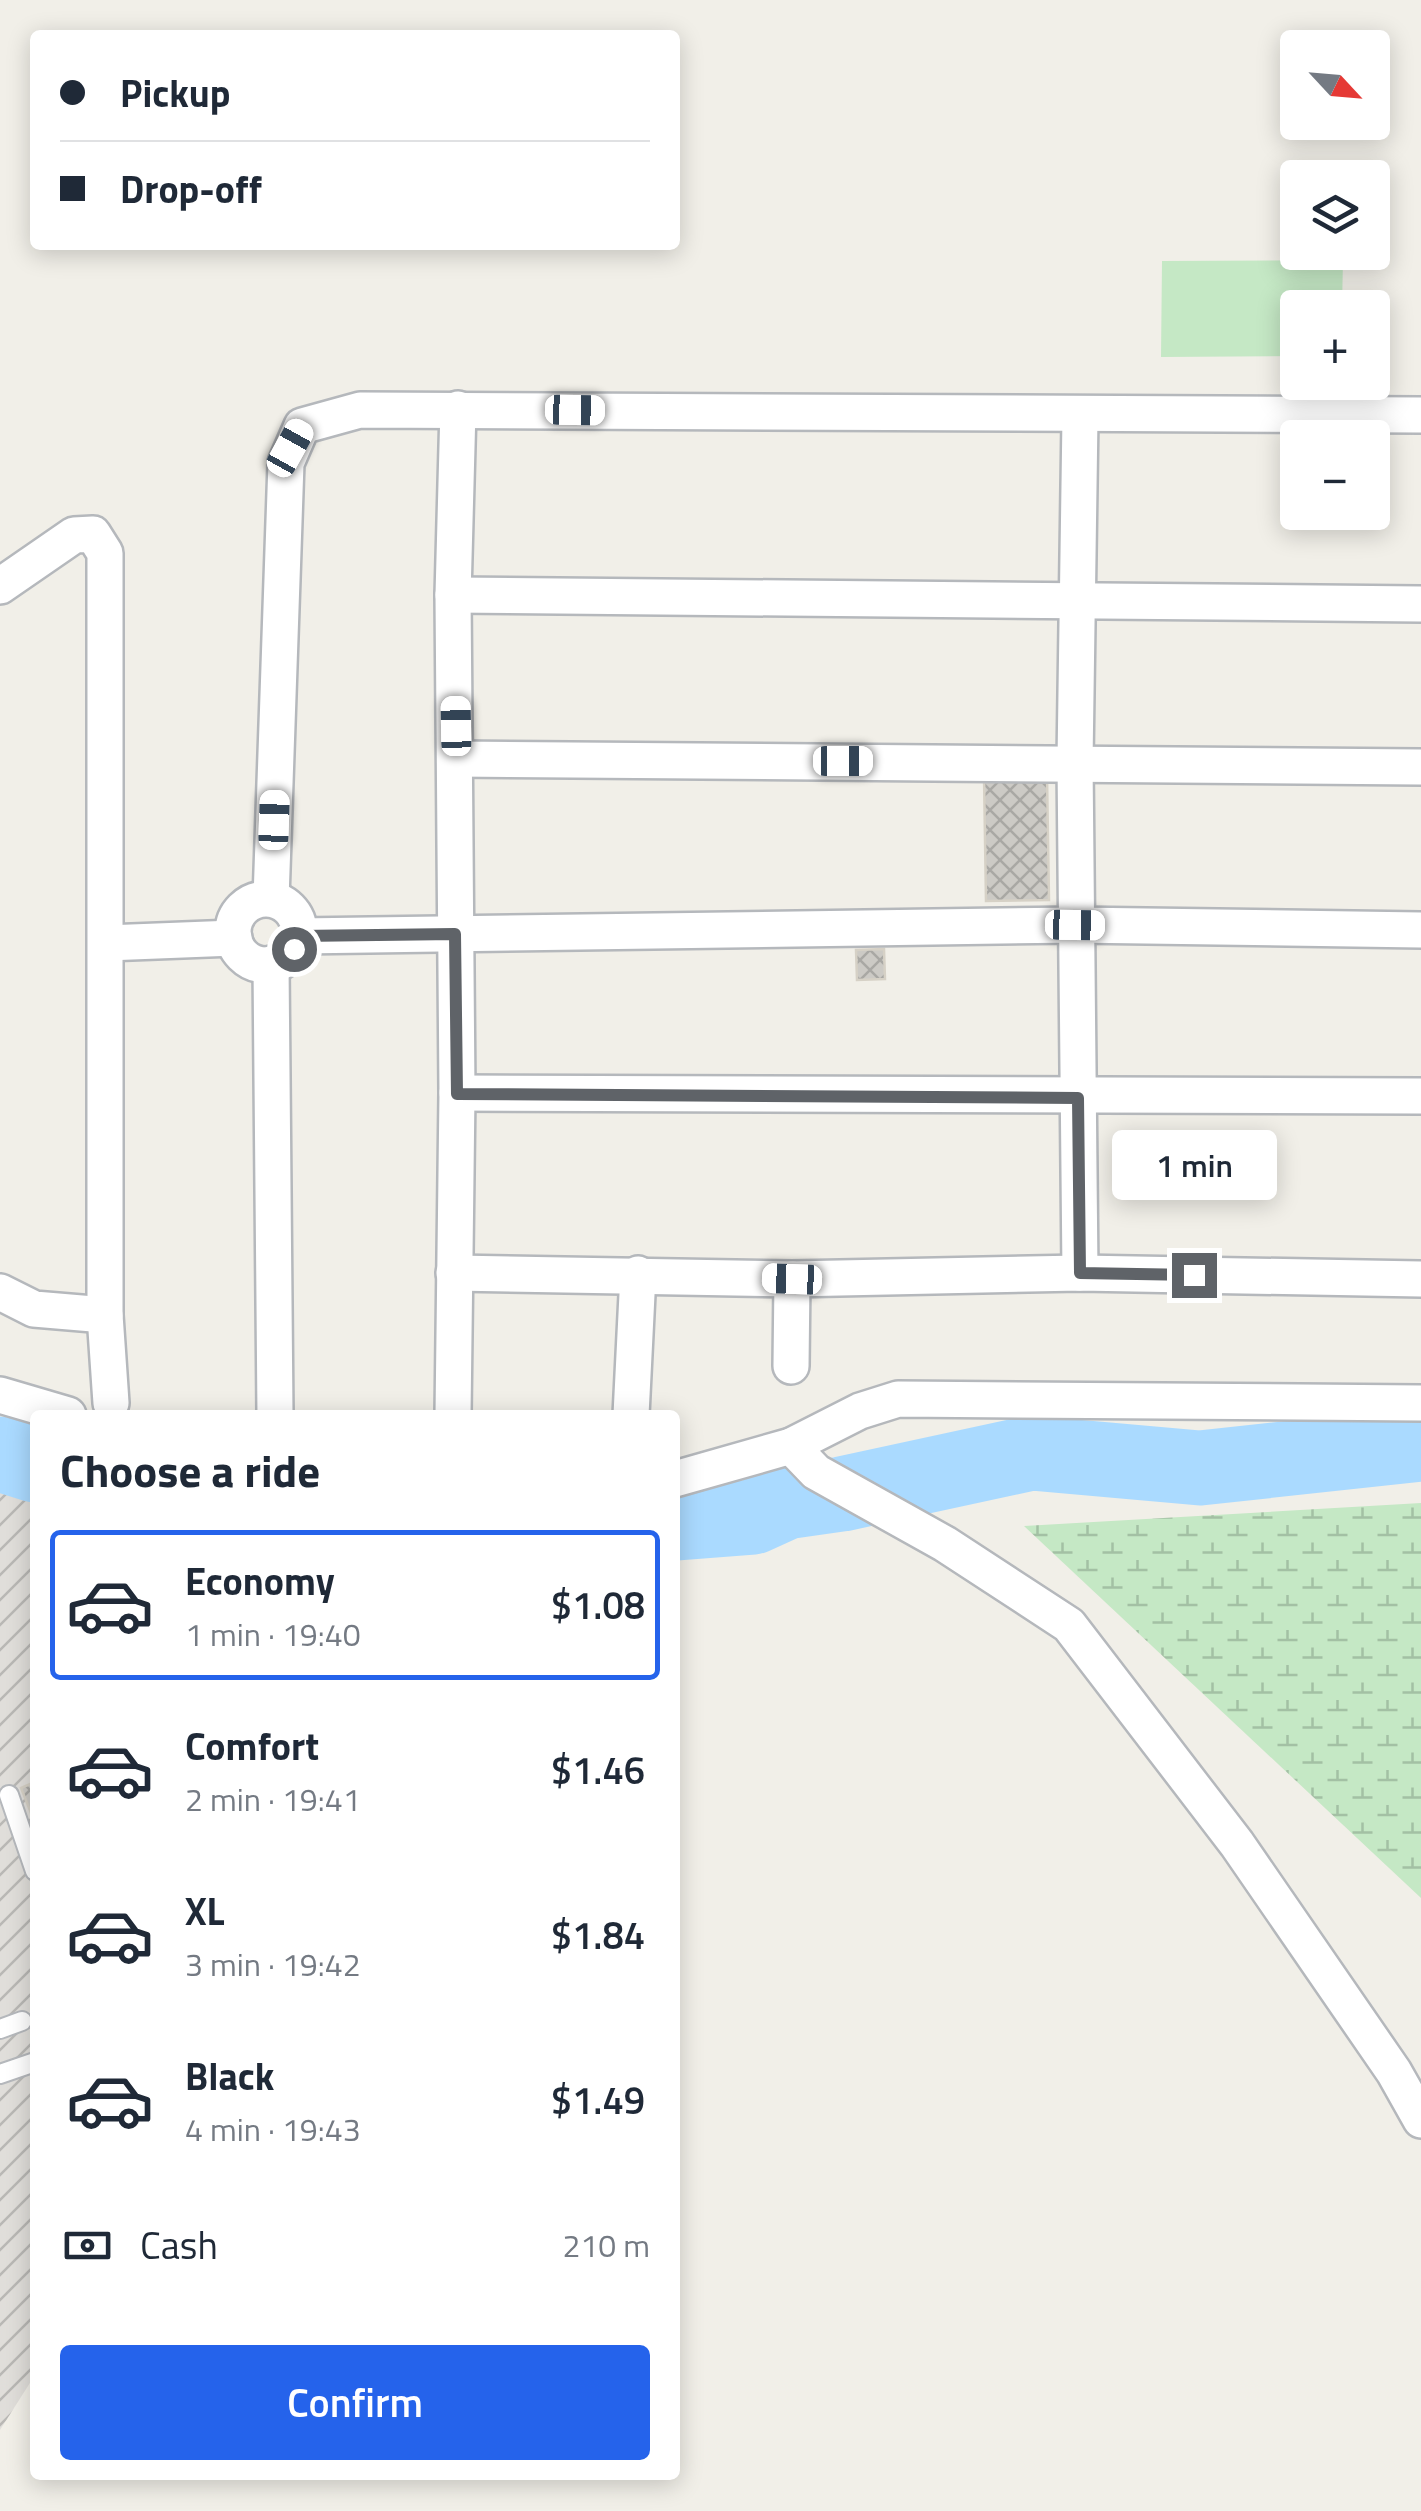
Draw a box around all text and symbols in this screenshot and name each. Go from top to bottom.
north arrow [1280,30,1390,140]
map controls [1280,30,1390,530]
text: Pickup [120,64,230,122]
text: Drop-off [120,160,262,218]
button: layers [1280,160,1390,270]
button: + [1280,290,1390,400]
car [545,394,605,426]
car [262,414,318,482]
button: − [1280,420,1390,530]
car [440,696,472,756]
car [813,746,873,776]
car [258,789,290,851]
car [1045,909,1105,941]
route start [272,927,317,972]
callout: 1 min [1112,1130,1276,1200]
text: 1 min [1156,1141,1233,1189]
route end [1172,1253,1217,1298]
car [761,1263,823,1295]
text: Choose a ride [60,1436,320,1504]
text: Economy [185,1552,335,1610]
icon: car [65,1560,155,1650]
text: $1.08 [551,1576,645,1634]
text: 1 min · 19:40 [185,1610,361,1658]
text: Comfort [185,1717,319,1775]
icon: car [65,1725,155,1815]
text: $1.46 [551,1741,645,1799]
text: 2 min · 19:41 [185,1775,361,1823]
text: XL [185,1882,225,1940]
icon: car [65,1890,155,1980]
text: $1.84 [551,1906,645,1964]
text: 3 min · 19:42 [185,1940,361,1988]
text: Black [185,2047,274,2105]
icon: car [65,2055,155,2145]
text: $1.49 [551,2071,645,2129]
text: 4 min · 19:43 [185,2105,361,2153]
text: Cash [140,2216,218,2274]
icon: cash [60,2218,115,2273]
text: 210 m [562,2221,650,2269]
button: Confirm [60,2345,650,2460]

